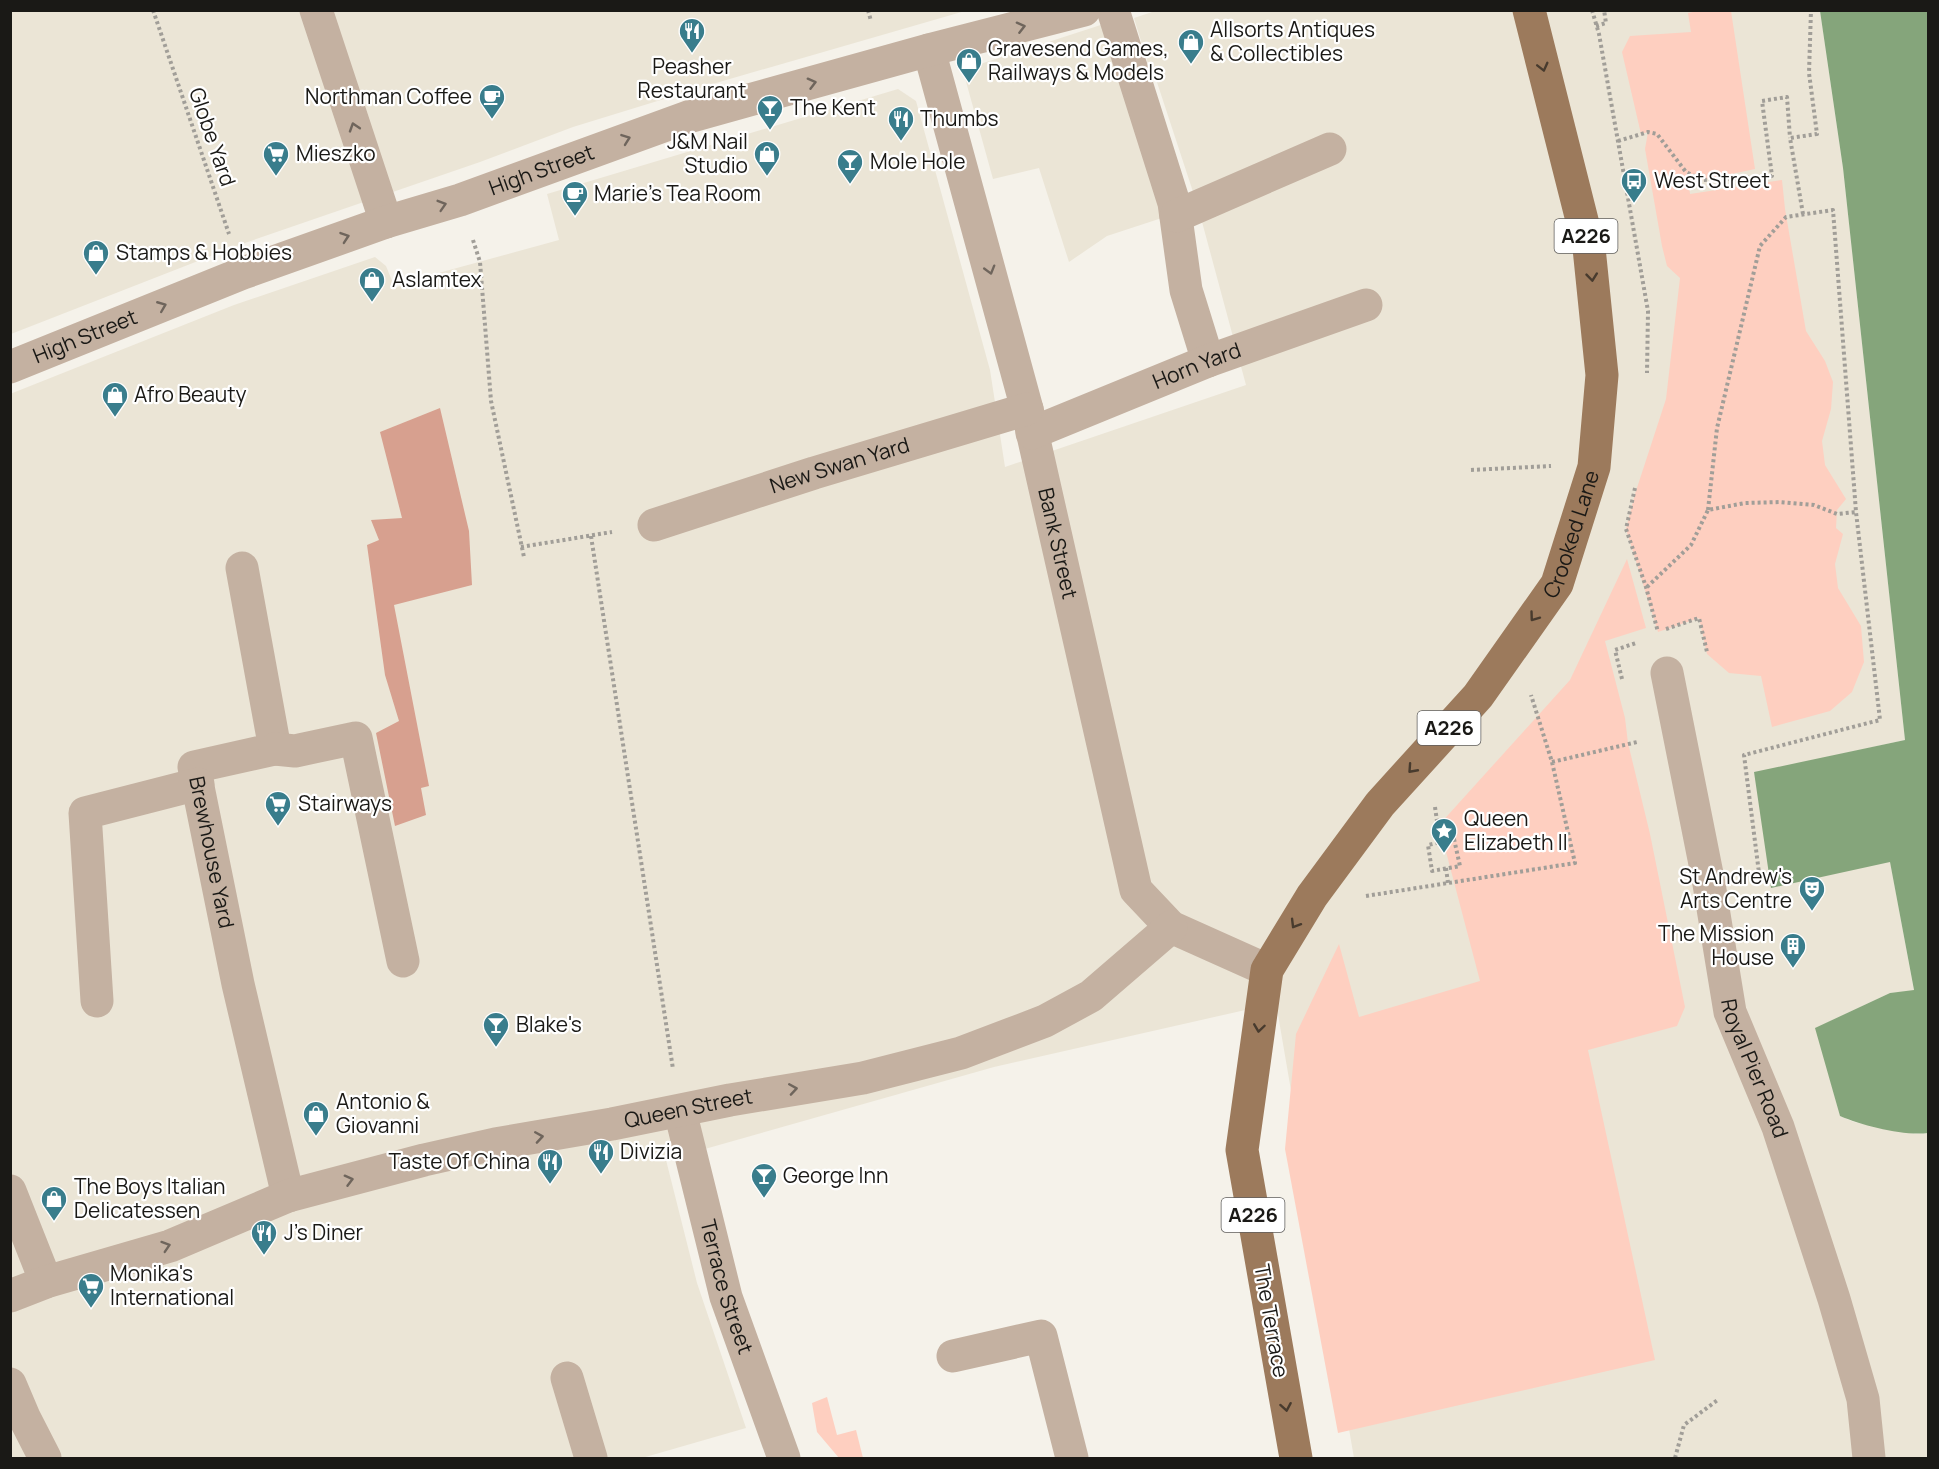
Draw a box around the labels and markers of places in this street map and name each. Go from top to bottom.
place label: Allsorts Antiques & Collectibles [1210,15,1375,67]
restaurant icon: Peasher Restaurant [677,16,707,54]
shop icon: Allsorts Antiques & Collectibles [1176,27,1206,65]
place label: Gravesend Games, Railways & Models [988,34,1169,86]
shop icon: Gravesend Games, Railways & Models [954,46,984,84]
place label: Peasher Restaurant [638,52,746,104]
place label: Northman Coffee [305,82,472,110]
cafe icon: Northman Coffee [477,82,507,120]
bar icon: The Kent [755,93,785,131]
place label: The Kent [790,93,876,121]
restaurant icon: Thumbs [886,104,916,142]
place label: Thumbs [920,104,999,132]
place label: J&M Nail Studio [667,127,748,179]
supermarket icon: Mieszko [261,139,291,177]
place label: Mieszko [296,139,376,167]
shop icon: J&M Nail Studio [752,139,782,177]
bar icon: Mole Hole [835,147,865,185]
place label: Mole Hole [870,147,965,175]
bus stop icon: West Street [1619,166,1649,204]
place label: West Street [1654,166,1770,194]
cafe icon: Marie's Tea Room [560,179,590,217]
place label: Marie's Tea Room [594,179,761,207]
shop icon: Stamps & Hobbies [81,238,111,276]
place label: Stamps & Hobbies [116,238,292,266]
shop icon: Aslamtex [357,265,387,303]
place label: Aslamtex [392,265,482,293]
shop icon: Afro Beauty [100,380,130,418]
place label: Afro Beauty [134,380,246,408]
supermarket icon: Stairways [263,789,293,827]
place label: Stairways [298,789,392,817]
place label: Queen Elizabeth II [1464,804,1568,856]
place icon: Queen Elizabeth II [1429,816,1459,854]
place label: St Andrew's Arts Centre [1679,862,1792,914]
theatre icon: St Andrew's Arts Centre [1797,874,1827,912]
place label: The Mission House [1658,919,1774,971]
building icon: The Mission House [1778,931,1808,969]
bar icon: Blake's [481,1010,511,1048]
place label: Blake's [516,1010,582,1038]
place label: Antonio & Giovanni [336,1087,430,1139]
shop icon: Antonio & Giovanni [301,1099,331,1137]
restaurant icon: Divizia [586,1137,616,1175]
place label: Divizia [620,1137,682,1165]
place label: Taste Of China [388,1147,530,1175]
restaurant icon: Taste Of China [535,1147,565,1185]
bar icon: George Inn [749,1161,779,1199]
place label: George Inn [783,1161,888,1189]
place label: The Boys Italian Delicatessen [74,1172,226,1224]
shop icon: The Boys Italian Delicatessen [39,1184,69,1222]
restaurant icon: J's Diner [249,1218,279,1256]
place label: J's Diner [284,1218,364,1246]
place label: Monika's International [110,1259,234,1311]
supermarket icon: Monika's International [76,1271,106,1309]

